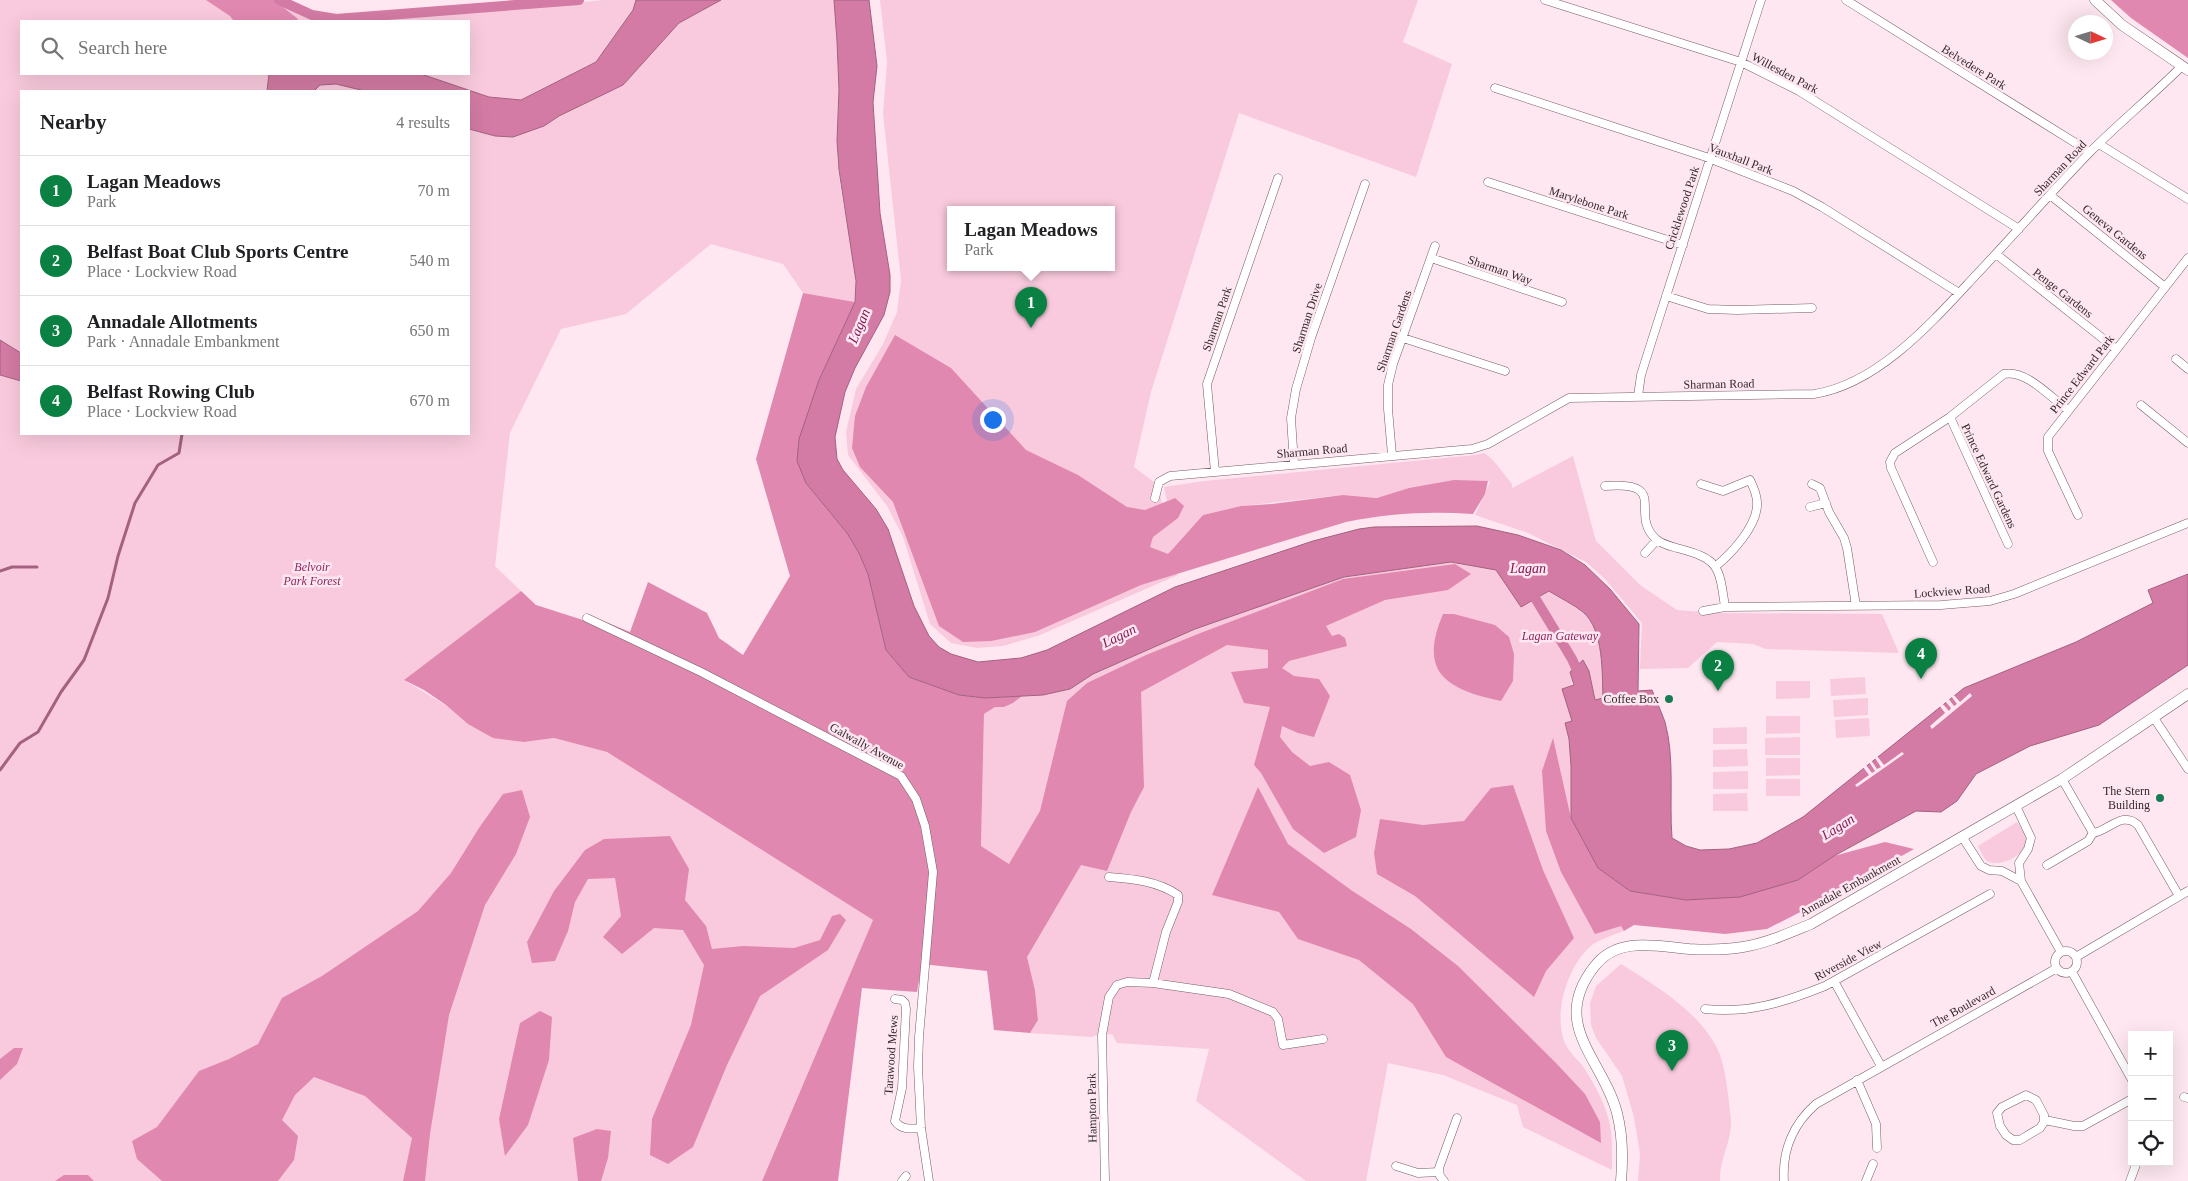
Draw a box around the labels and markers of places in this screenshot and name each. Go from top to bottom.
pin: 1 [1015,287,1047,328]
pin: 4 [1905,638,1937,679]
pin: 2 [1702,650,1734,691]
place label: Coffee Box [1604,692,1659,706]
marker: Coffee Box [1663,693,1675,705]
place label: The Stern Building [2103,784,2150,812]
marker: The Stern Building [2154,792,2166,804]
pin: 3 [1656,1030,1688,1071]

